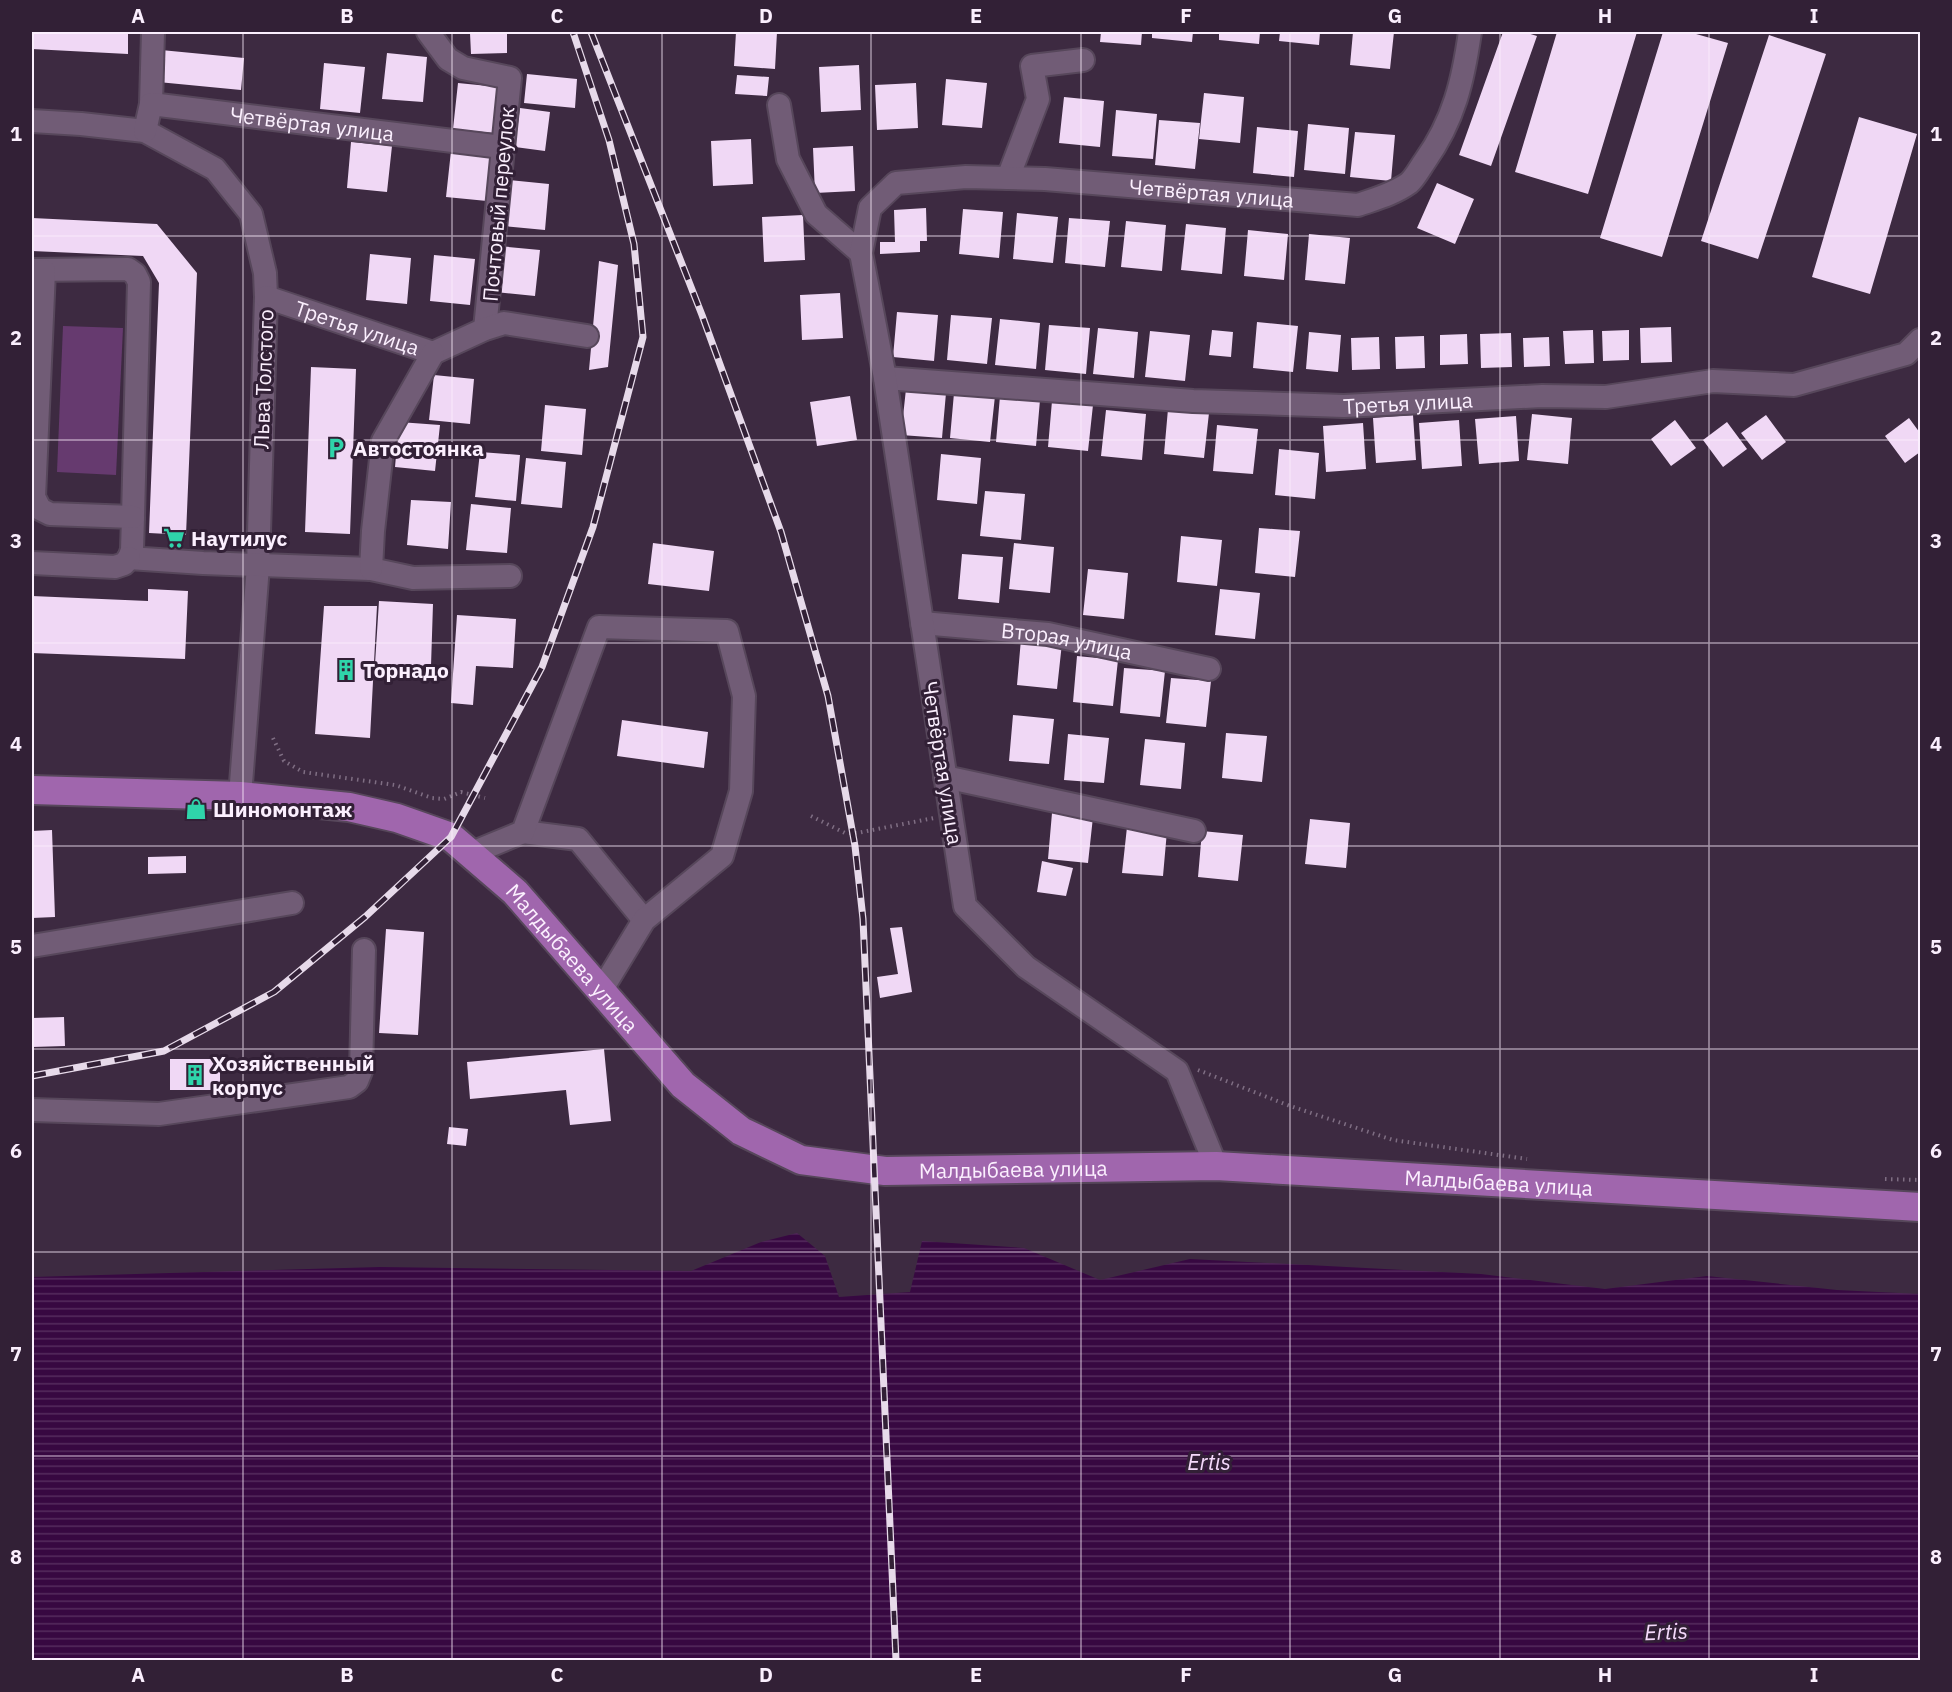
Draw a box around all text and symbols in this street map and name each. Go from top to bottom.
text: A [131,2,145,29]
text: B [340,2,354,29]
text: C [550,2,564,29]
text: D [759,2,773,29]
text: E [970,2,982,29]
text: F [1180,2,1192,29]
text: G [1388,2,1402,29]
text: H [1598,2,1612,29]
text: I [1810,2,1818,29]
street label: Четвёртая улица [228,100,396,148]
street label: Почтовый переулок [476,105,520,303]
text: 1 [10,120,22,147]
text: 1 [1930,120,1942,147]
street label: Четвёртая улица [1128,172,1295,214]
street label: Третья улица [291,294,423,361]
street label: Льва Толстого [247,309,279,449]
text: 2 [10,324,22,351]
text: 2 [1930,324,1942,351]
street label: Третья улица [1342,386,1474,420]
place label: Автостоянка [353,434,484,462]
parking icon: Автостоянка [324,436,348,460]
place label: Наутилус [191,524,288,552]
supermarket icon: Наутилус [162,526,186,550]
text: 3 [10,527,22,554]
text: 3 [1930,527,1942,554]
street label: Вторая улица [1000,616,1135,666]
place label: Торнадо [363,656,449,684]
building icon: Торнадо [334,658,358,682]
street label: Четвёртая улица [916,679,970,847]
text: 4 [10,730,22,757]
text: 4 [1930,730,1942,757]
place label: Шиномонтаж [213,795,352,823]
shop icon: Шиномонтаж [184,797,208,821]
street label: Малдыбаева улица [500,878,645,1038]
text: 5 [10,933,22,960]
text: 5 [1930,933,1942,960]
place label: Хозяйственный корпус [212,1049,375,1101]
building icon: Хозяйственный корпус [183,1063,207,1087]
text: 6 [10,1137,22,1164]
text: 6 [1930,1137,1942,1164]
street label: Малдыбаева улица [919,1154,1108,1184]
street label: Малдыбаева улица [1404,1163,1594,1202]
text: 7 [10,1340,22,1367]
text: 7 [1930,1340,1942,1367]
water label: Ertis [1187,1447,1231,1476]
text: 8 [10,1543,22,1570]
text: 8 [1930,1543,1942,1570]
water label: Ertis [1644,1616,1688,1646]
text: A [131,1661,145,1688]
text: B [340,1661,354,1688]
text: C [550,1661,564,1688]
text: D [759,1661,773,1688]
text: E [970,1661,982,1688]
text: F [1180,1661,1192,1688]
text: G [1388,1661,1402,1688]
text: H [1598,1661,1612,1688]
text: I [1810,1661,1818,1688]

